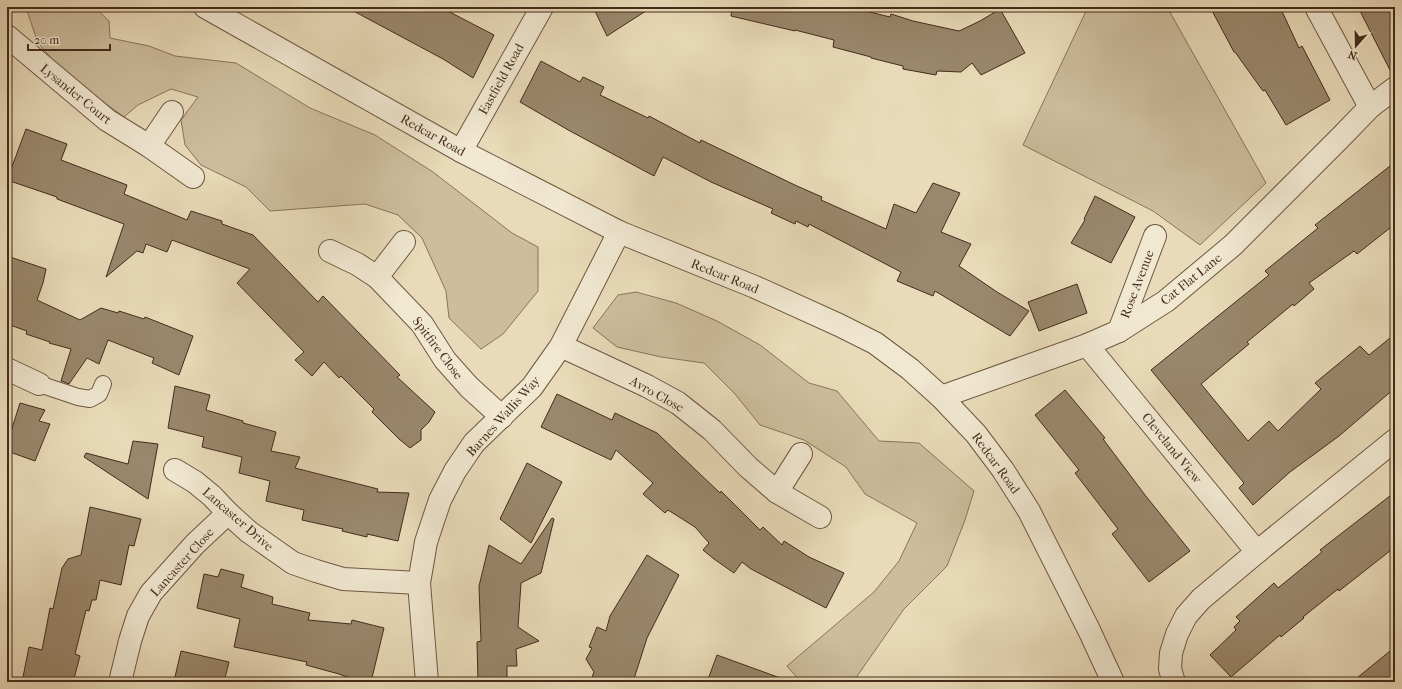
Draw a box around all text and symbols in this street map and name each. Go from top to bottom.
scale bar [28,26,110,52]
north arrow [1336,26,1376,66]
text: 20 m [34,33,59,47]
street label: Eastfield Road [475,40,527,117]
text: N [1346,47,1359,62]
street label: Lysander Court [37,61,115,128]
street label: Redcar Road [398,111,469,159]
street label: Rose Avenue [1117,247,1157,320]
street label: Cat Flat Lane [1157,249,1225,308]
street label: Redcar Road [689,256,762,297]
street label: Spitfire Close [410,314,467,383]
street label: Barnes Wallis Way [463,372,544,459]
street label: Avro Close [626,373,687,415]
street label: Cleveland View [1139,410,1205,486]
street label: Redcar Road [969,430,1024,497]
street label: Lancaster Drive [199,484,277,554]
street label: Lancaster Close [147,524,217,599]

